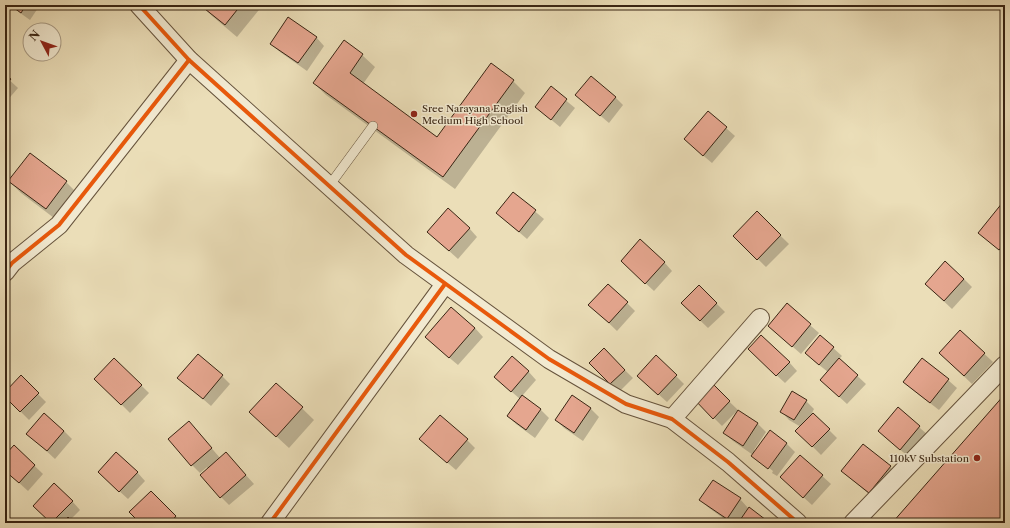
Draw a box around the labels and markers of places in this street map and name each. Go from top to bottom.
place label: Sree Narayana English Medium High School [422,102,529,127]
marker: Sree Narayana English Medium High School [409,109,419,119]
place label: 110kV Substation [890,452,970,465]
marker: 110kV Substation [972,453,982,463]

